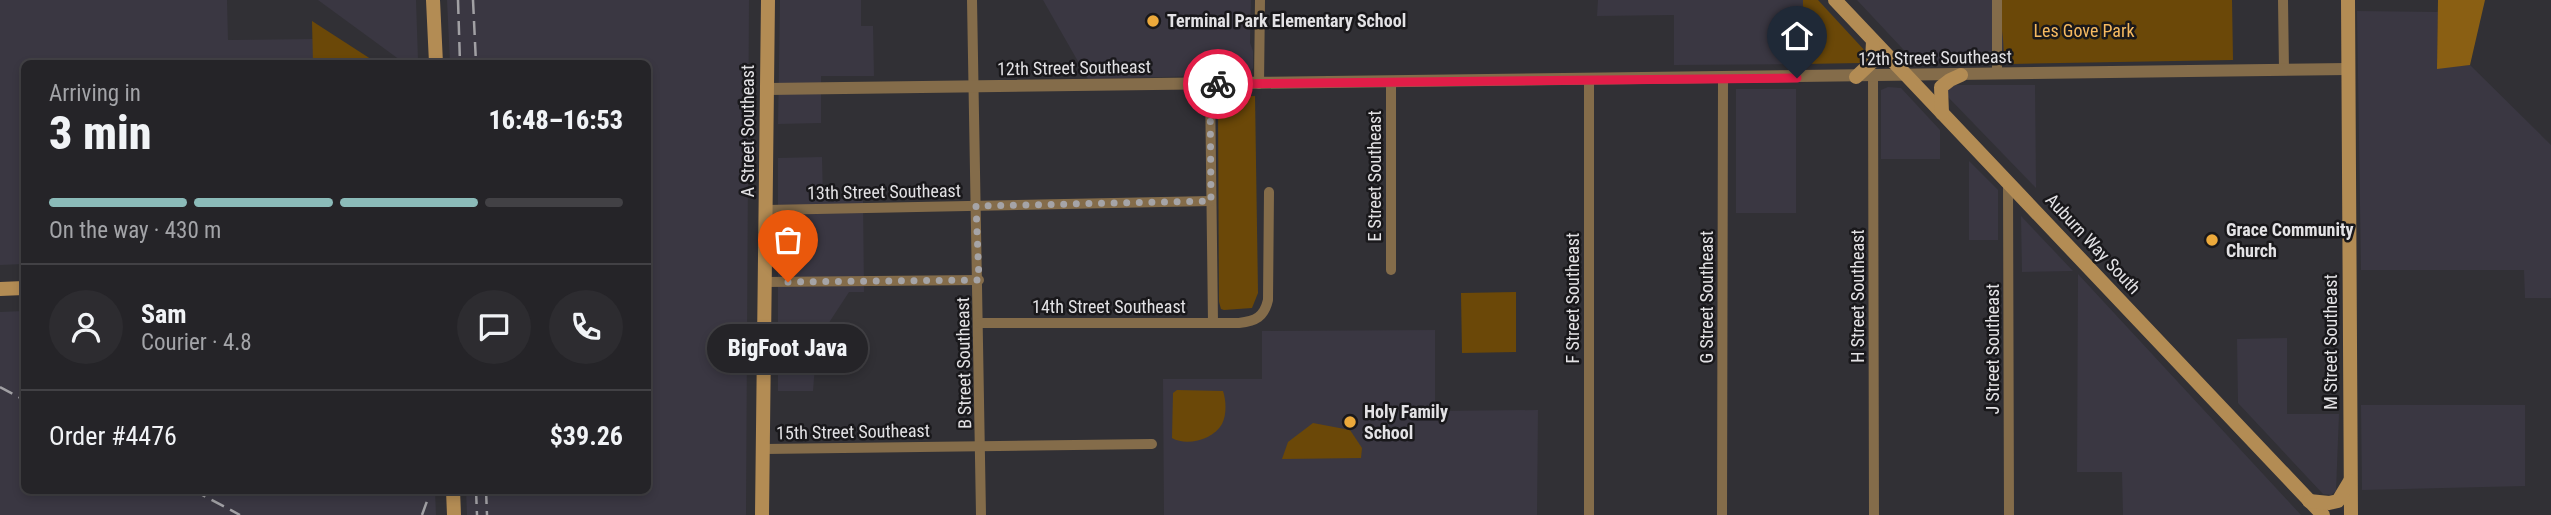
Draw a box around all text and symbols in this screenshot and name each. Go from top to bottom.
pin [1767,6,1827,78]
place label: Terminal Park Elementary School [1167,10,1406,31]
marker: Terminal Park Elementary School [1145,13,1161,29]
icon: home [1778,17,1816,55]
park label: Les Gove Park [2033,20,2135,41]
street label: 12th Street Southeast [1858,46,2012,69]
courier [1183,49,1253,119]
street label: 12th Street Southeast [997,56,1151,79]
street label: A Street Southeast [737,65,758,197]
icon: bike [1199,65,1237,103]
text: Arriving in [49,80,141,107]
text: 16:48–16:53 [489,105,623,135]
text: 3 min [49,106,152,160]
street label: E Street Southeast [1364,110,1385,242]
street label: 13th Street Southeast [807,180,961,203]
street label: Auburn Way South [2042,189,2145,298]
pin [758,210,818,282]
text: On the way · 430 m [49,217,221,244]
place label: Grace Community Church [2226,219,2353,261]
icon: bag [769,221,807,259]
street label: H Street Southeast [1847,229,1868,363]
street label: G Street Southeast [1696,231,1717,363]
marker: Grace Community Church [2204,232,2220,248]
street label: F Street Southeast [1562,233,1583,363]
street label: M Street Southeast [2320,274,2341,410]
street label: J Street Southeast [1982,284,2003,414]
button: person [49,290,123,364]
button: chat [457,290,531,364]
button: phone [549,290,623,364]
street label: 14th Street Southeast [1032,296,1186,317]
street label: B Street Southeast [952,297,975,429]
text: Sam [141,299,187,329]
callout: BigFoot Java [708,324,868,373]
text: Courier · 4.8 [141,329,252,356]
text: BigFoot Java [728,335,847,362]
place label: Holy Family School [1364,401,1448,443]
marker: Holy Family School [1342,414,1358,430]
street label: 15th Street Southeast [776,420,930,443]
text: Order #4476 [49,421,177,451]
text: $39.26 [550,421,623,451]

